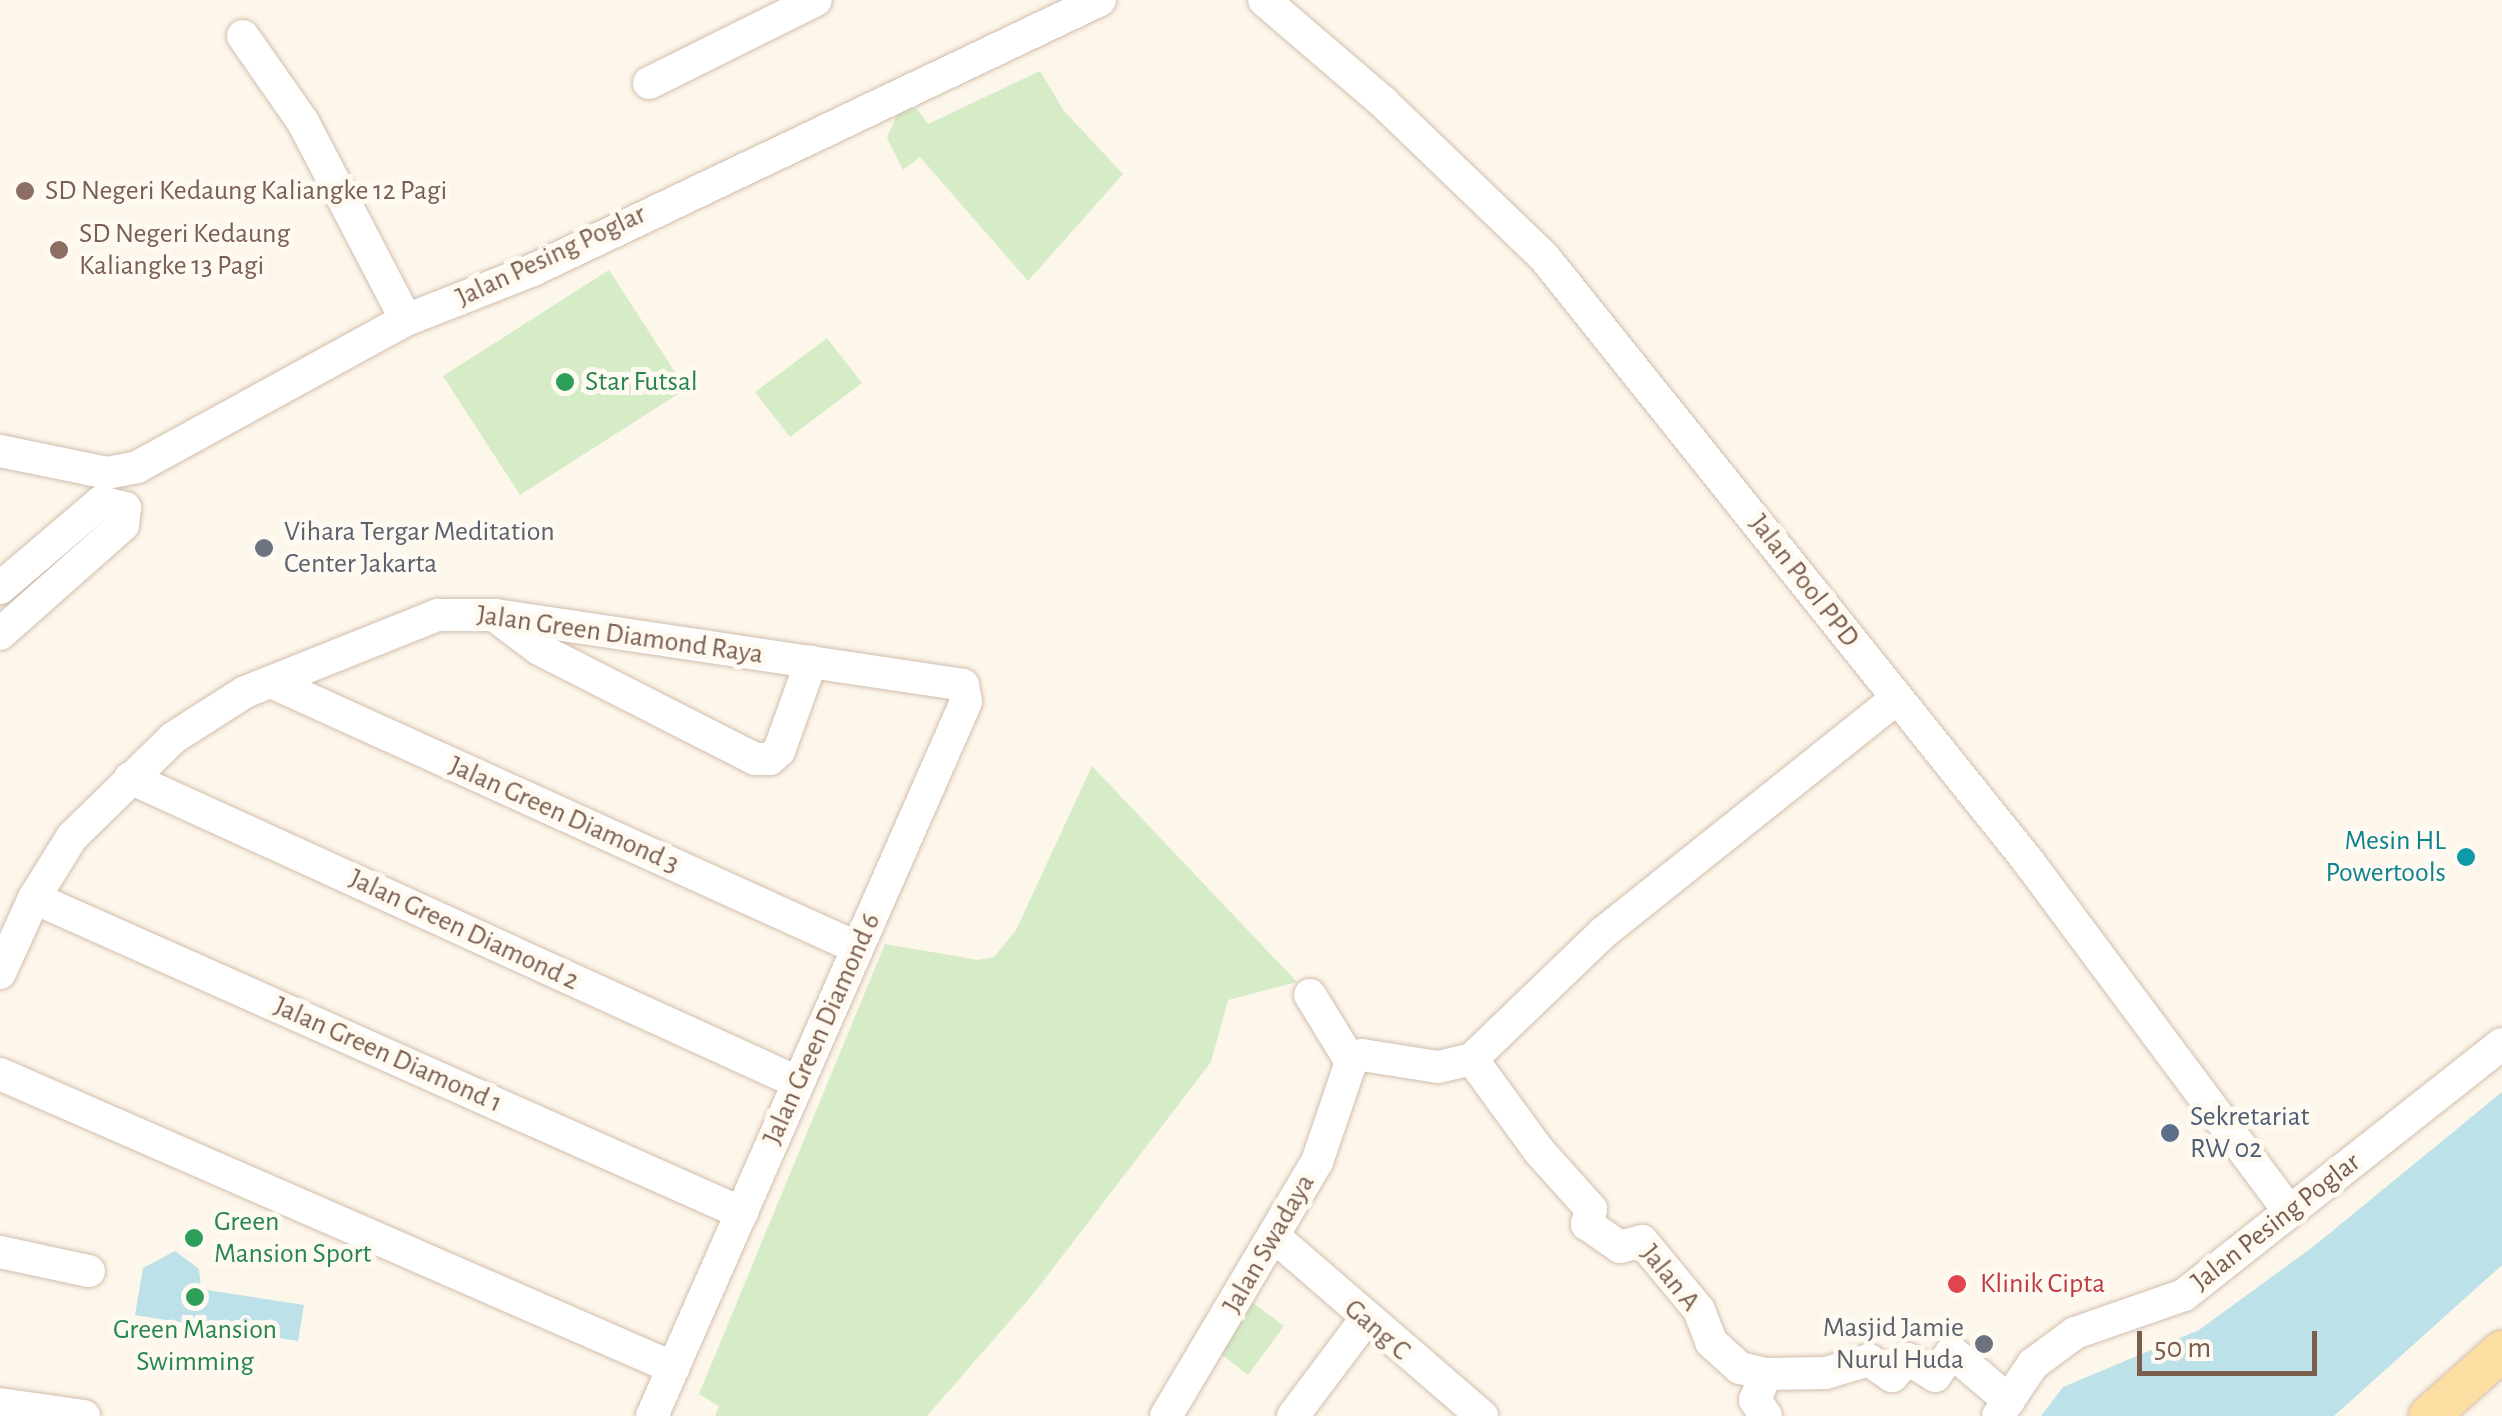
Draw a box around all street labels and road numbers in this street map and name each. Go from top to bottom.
street label: Jalan Pesing Poglar [451,197,651,315]
street label: Jalan Pool PPD [1742,508,1866,654]
street label: Jalan Green Diamond Raya [475,598,765,672]
street label: Jalan Green Diamond 3 [444,749,684,881]
street label: Jalan Green Diamond 2 [344,862,584,998]
street label: Jalan Green Diamond 6 [756,908,888,1150]
street label: Jalan Green Diamond 1 [269,990,507,1120]
street label: Jalan Pesing Poglar [2185,1146,2367,1298]
street label: Jalan Swadaya [1216,1168,1322,1320]
street label: Jalan A [1633,1238,1707,1318]
street label: Gang C [1337,1292,1417,1368]

